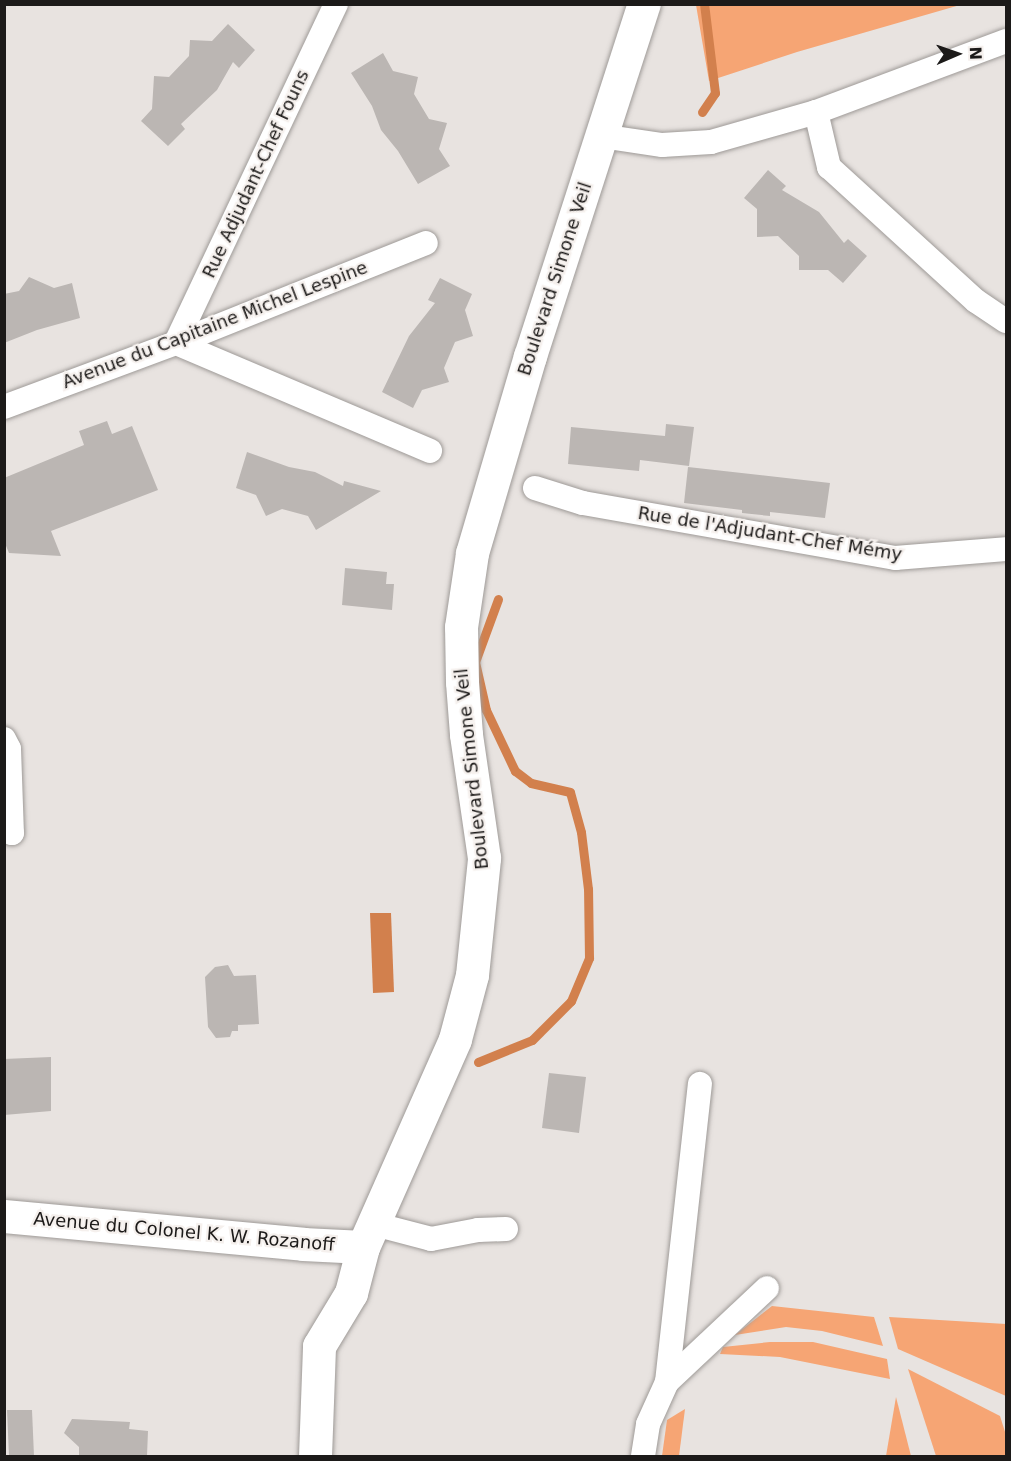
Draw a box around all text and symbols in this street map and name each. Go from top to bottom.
north arrow [927,24,987,84]
text: N [966,46,985,60]
street label: Rue Adjudant-Chef Founs [198,66,314,282]
street label: Boulevard Simone Veil [514,180,596,378]
street label: Avenue du Capitaine Michel Lespine [59,257,371,393]
street label: Rue de l'Adjudant-Chef Mémy [636,502,904,566]
street label: Boulevard Simone Veil [451,667,493,871]
street label: Avenue du Colonel K. W. Rozanoff [32,1208,336,1256]

